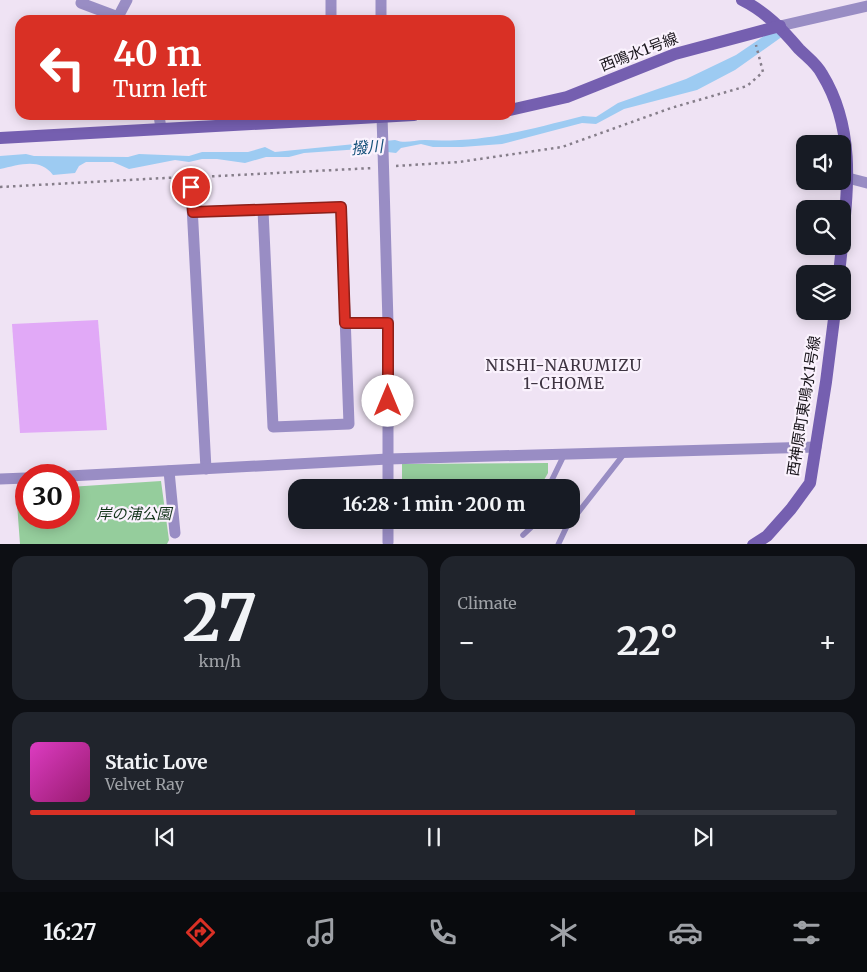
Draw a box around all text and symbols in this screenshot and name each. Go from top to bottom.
street label: 西鳴水1号線 [597,28,680,75]
text: 40 m [113,32,201,76]
icon: left [30,35,95,100]
text: Turn left [113,75,207,103]
water label: 撥川 [350,135,386,158]
map controls [796,135,851,320]
button: sound [796,135,851,190]
pin [170,166,212,208]
icon: arrive [177,173,205,201]
button: search [796,200,851,255]
button: layers [796,265,851,320]
street label: 西神原町東鳴水1号線 [783,334,824,477]
district label: NISHI-NARUMIZU 1-CHOME [486,355,642,393]
position arrow [361,374,413,426]
speed limit sign: 30 [15,464,80,529]
text: 16:28 · 1 min · 200 m [343,492,525,516]
park label: 岸の浦公園 [96,504,173,523]
text: 27 [182,577,257,659]
text: Climate [458,593,517,613]
text: 22° [616,618,678,665]
text: − [458,624,476,660]
text: + [818,624,837,660]
text: km/h [199,651,241,671]
text: Static Love [105,750,208,774]
text: Velvet Ray [105,774,184,794]
icon: previous [151,823,179,851]
icon: pause [420,823,448,851]
icon: next [689,823,717,851]
icon: directions [183,915,218,950]
icon: music [304,915,339,950]
icon: phone [425,915,460,950]
icon: climate [546,915,581,950]
icon: car [668,915,703,950]
icon: filters [789,915,824,950]
text: 16:27 [43,918,96,946]

